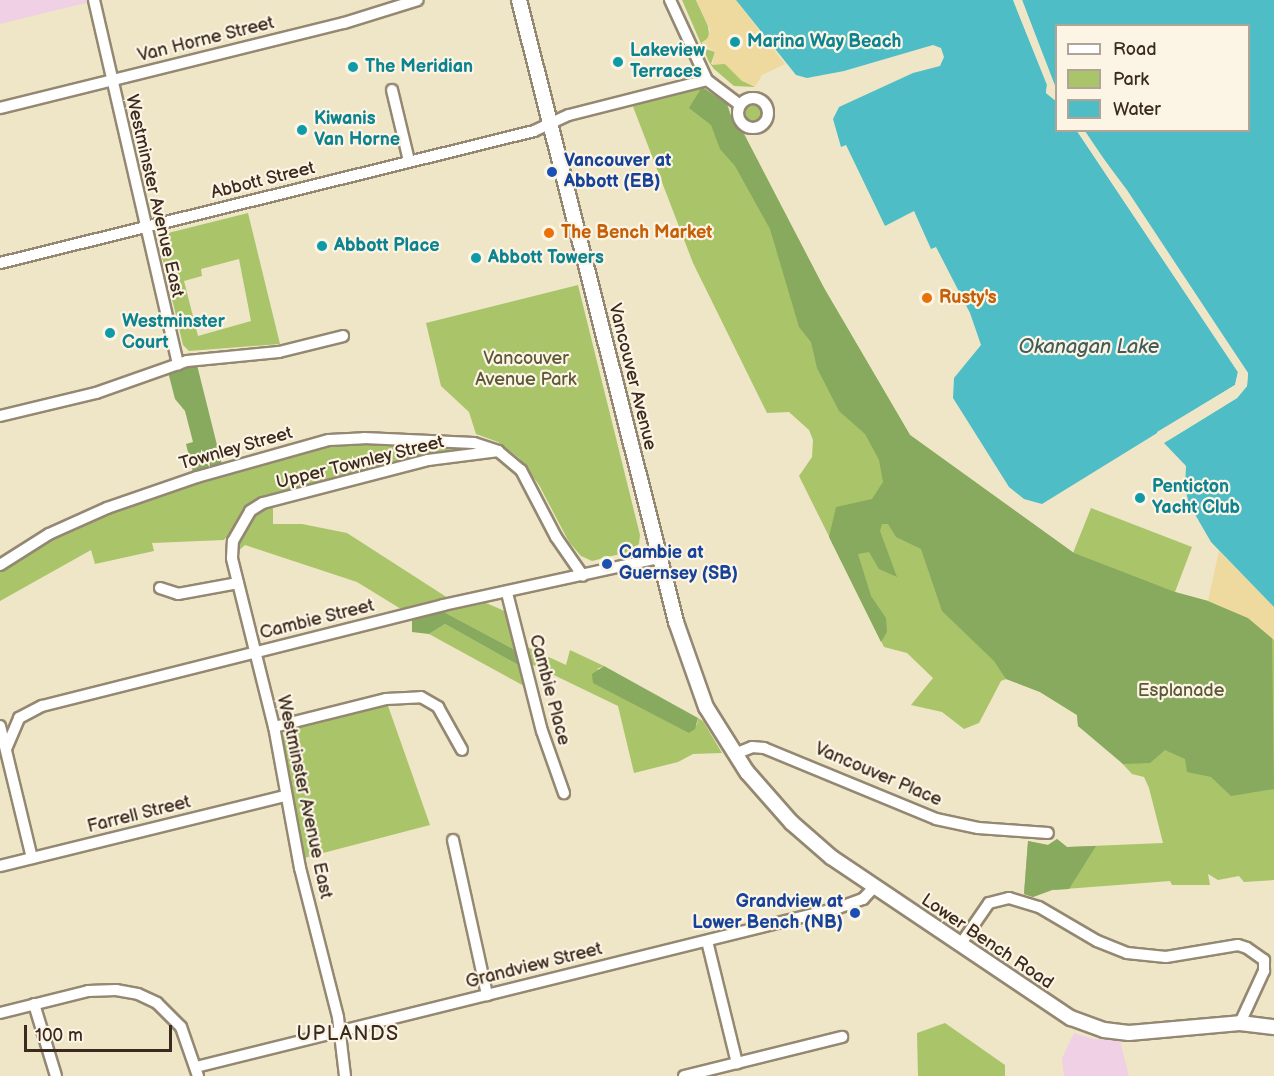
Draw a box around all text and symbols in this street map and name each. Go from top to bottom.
street label: Van Horne Street [136,13,276,67]
legend [1055,24,1250,132]
place label: Marina Way Beach [747,31,902,53]
marker: Marina Way Beach [728,35,742,49]
text: Road [1113,39,1157,60]
place label: Lakeview Terraces [630,41,705,84]
marker: Lakeview Terraces [611,55,625,69]
place label: The Meridian [365,56,473,78]
marker: The Meridian [346,60,360,74]
text: Park [1113,69,1149,90]
street label: Westminster Avenue East [120,93,188,299]
text: Water [1113,99,1161,120]
place label: Kiwanis Van Horne [314,109,400,152]
marker: Kiwanis Van Horne [295,123,309,137]
place label: Vancouver at Abbott (EB) [564,151,671,194]
street label: Abbott Street [209,158,317,204]
marker: Vancouver at Abbott (EB) [545,165,559,179]
place label: The Bench Market [561,222,712,244]
marker: The Bench Market [542,226,556,240]
place label: Abbott Place [334,235,440,257]
marker: Abbott Place [315,239,329,253]
place label: Abbott Towers [488,247,604,269]
marker: Abbott Towers [469,251,483,265]
place label: Rusty's [939,287,997,309]
marker: Rusty's [920,291,934,305]
street label: Vancouver Avenue [603,301,661,453]
place label: Westminster Court [122,312,225,354]
marker: Westminster Court [103,326,117,340]
water label: Okanagan Lake [1019,335,1159,359]
park label: Vancouver Avenue Park [475,349,577,392]
street label: Townley Street [176,422,296,476]
street label: Upper Townley Street [273,431,447,495]
place label: Penticton Yacht Club [1152,477,1240,520]
marker: Penticton Yacht Club [1133,491,1147,505]
place label: Cambie at Guernsey (SB) [619,543,739,586]
marker: Cambie at Guernsey (SB) [600,557,614,571]
street label: Cambie Street [257,595,377,645]
street label: Cambie Place [524,632,574,748]
park label: Esplanade [1138,680,1224,702]
street label: Westminster Avenue East [272,693,336,901]
street label: Vancouver Place [811,739,945,811]
street label: Farrell Street [85,792,193,838]
street label: Lower Bench Road [917,890,1057,994]
place label: Grandview at Lower Bench (NB) [692,892,843,934]
marker: Grandview at Lower Bench (NB) [848,906,862,920]
street label: Grandview Street [463,939,605,993]
scale bar [27,1013,176,1051]
district label: UPLANDS [296,1022,400,1046]
text: 100 m [35,1025,83,1046]

